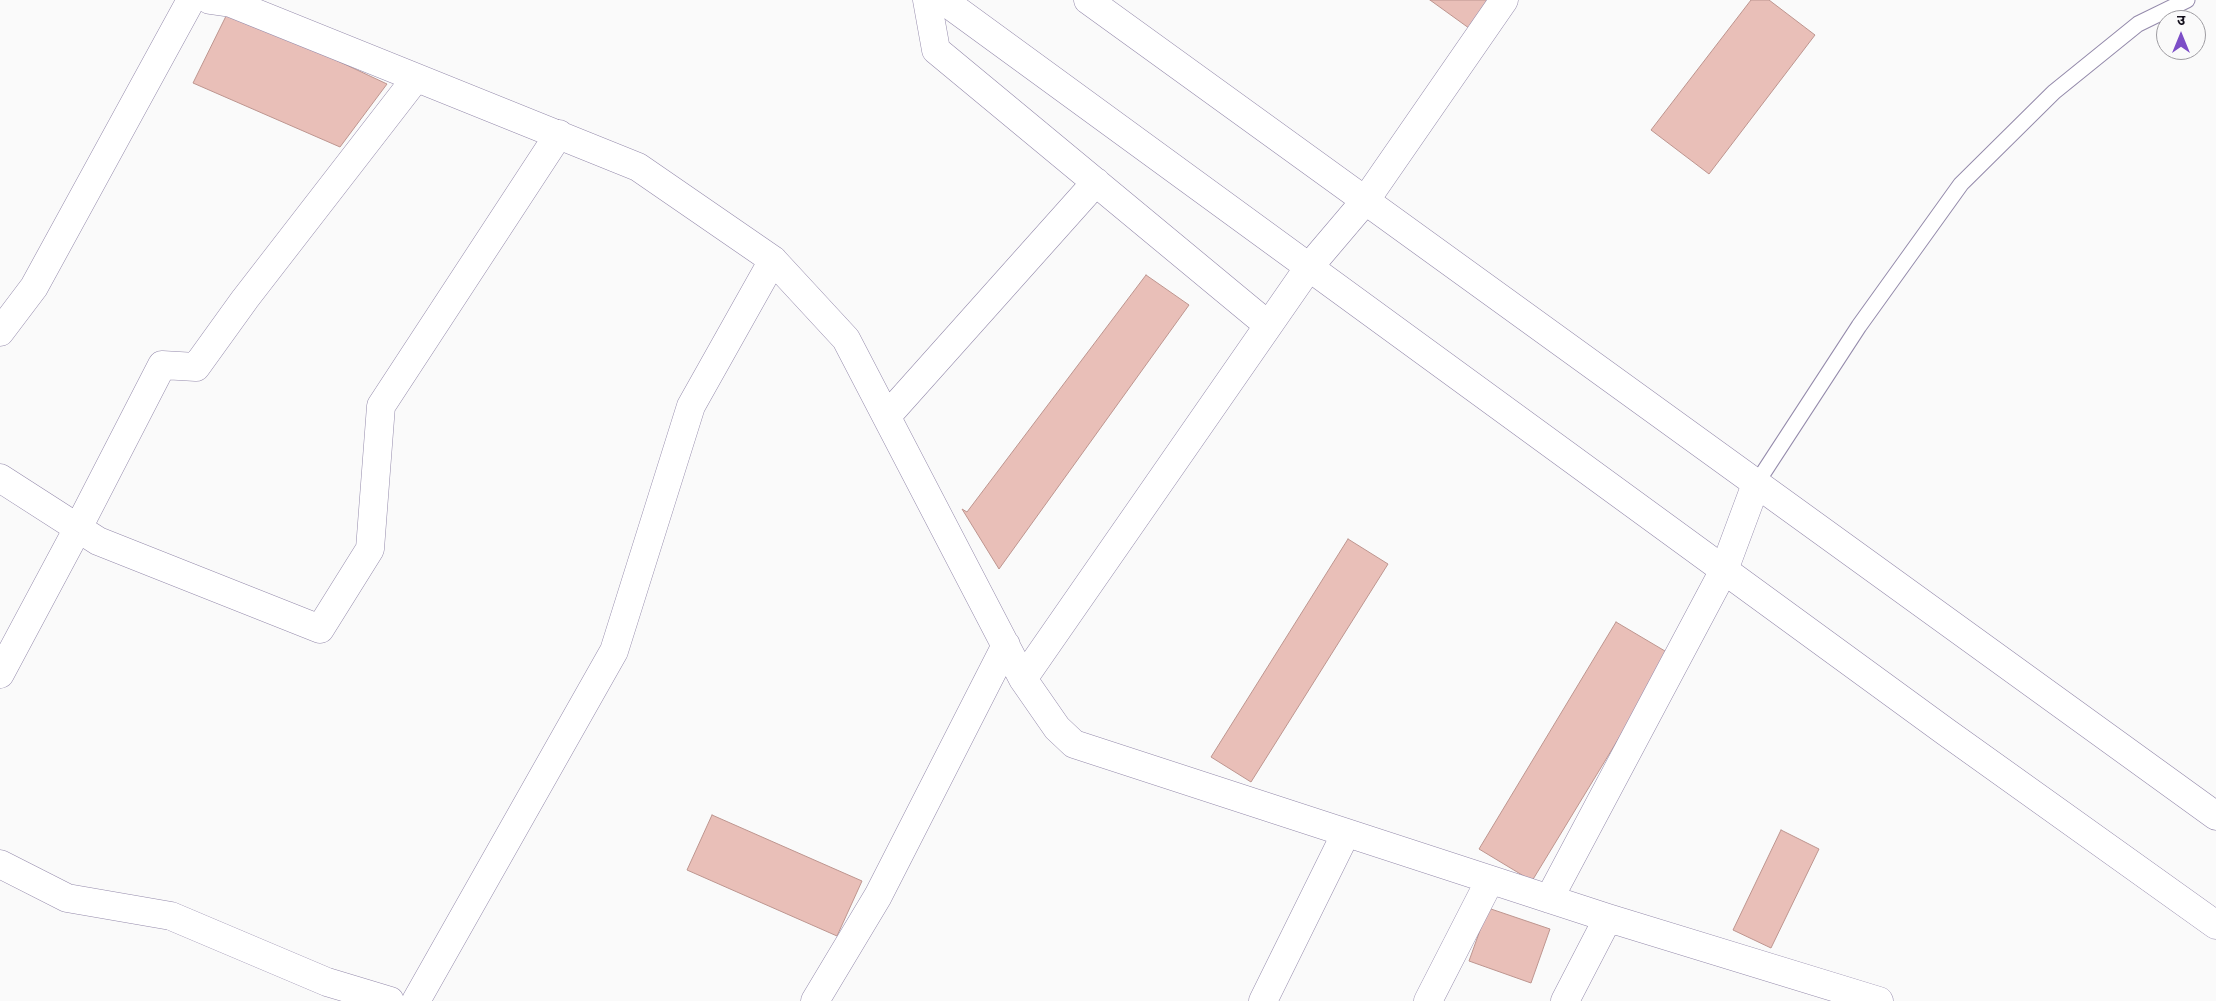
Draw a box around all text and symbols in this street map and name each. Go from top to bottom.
north arrow [2156,10,2206,60]
text: उ [2177,10,2185,31]

